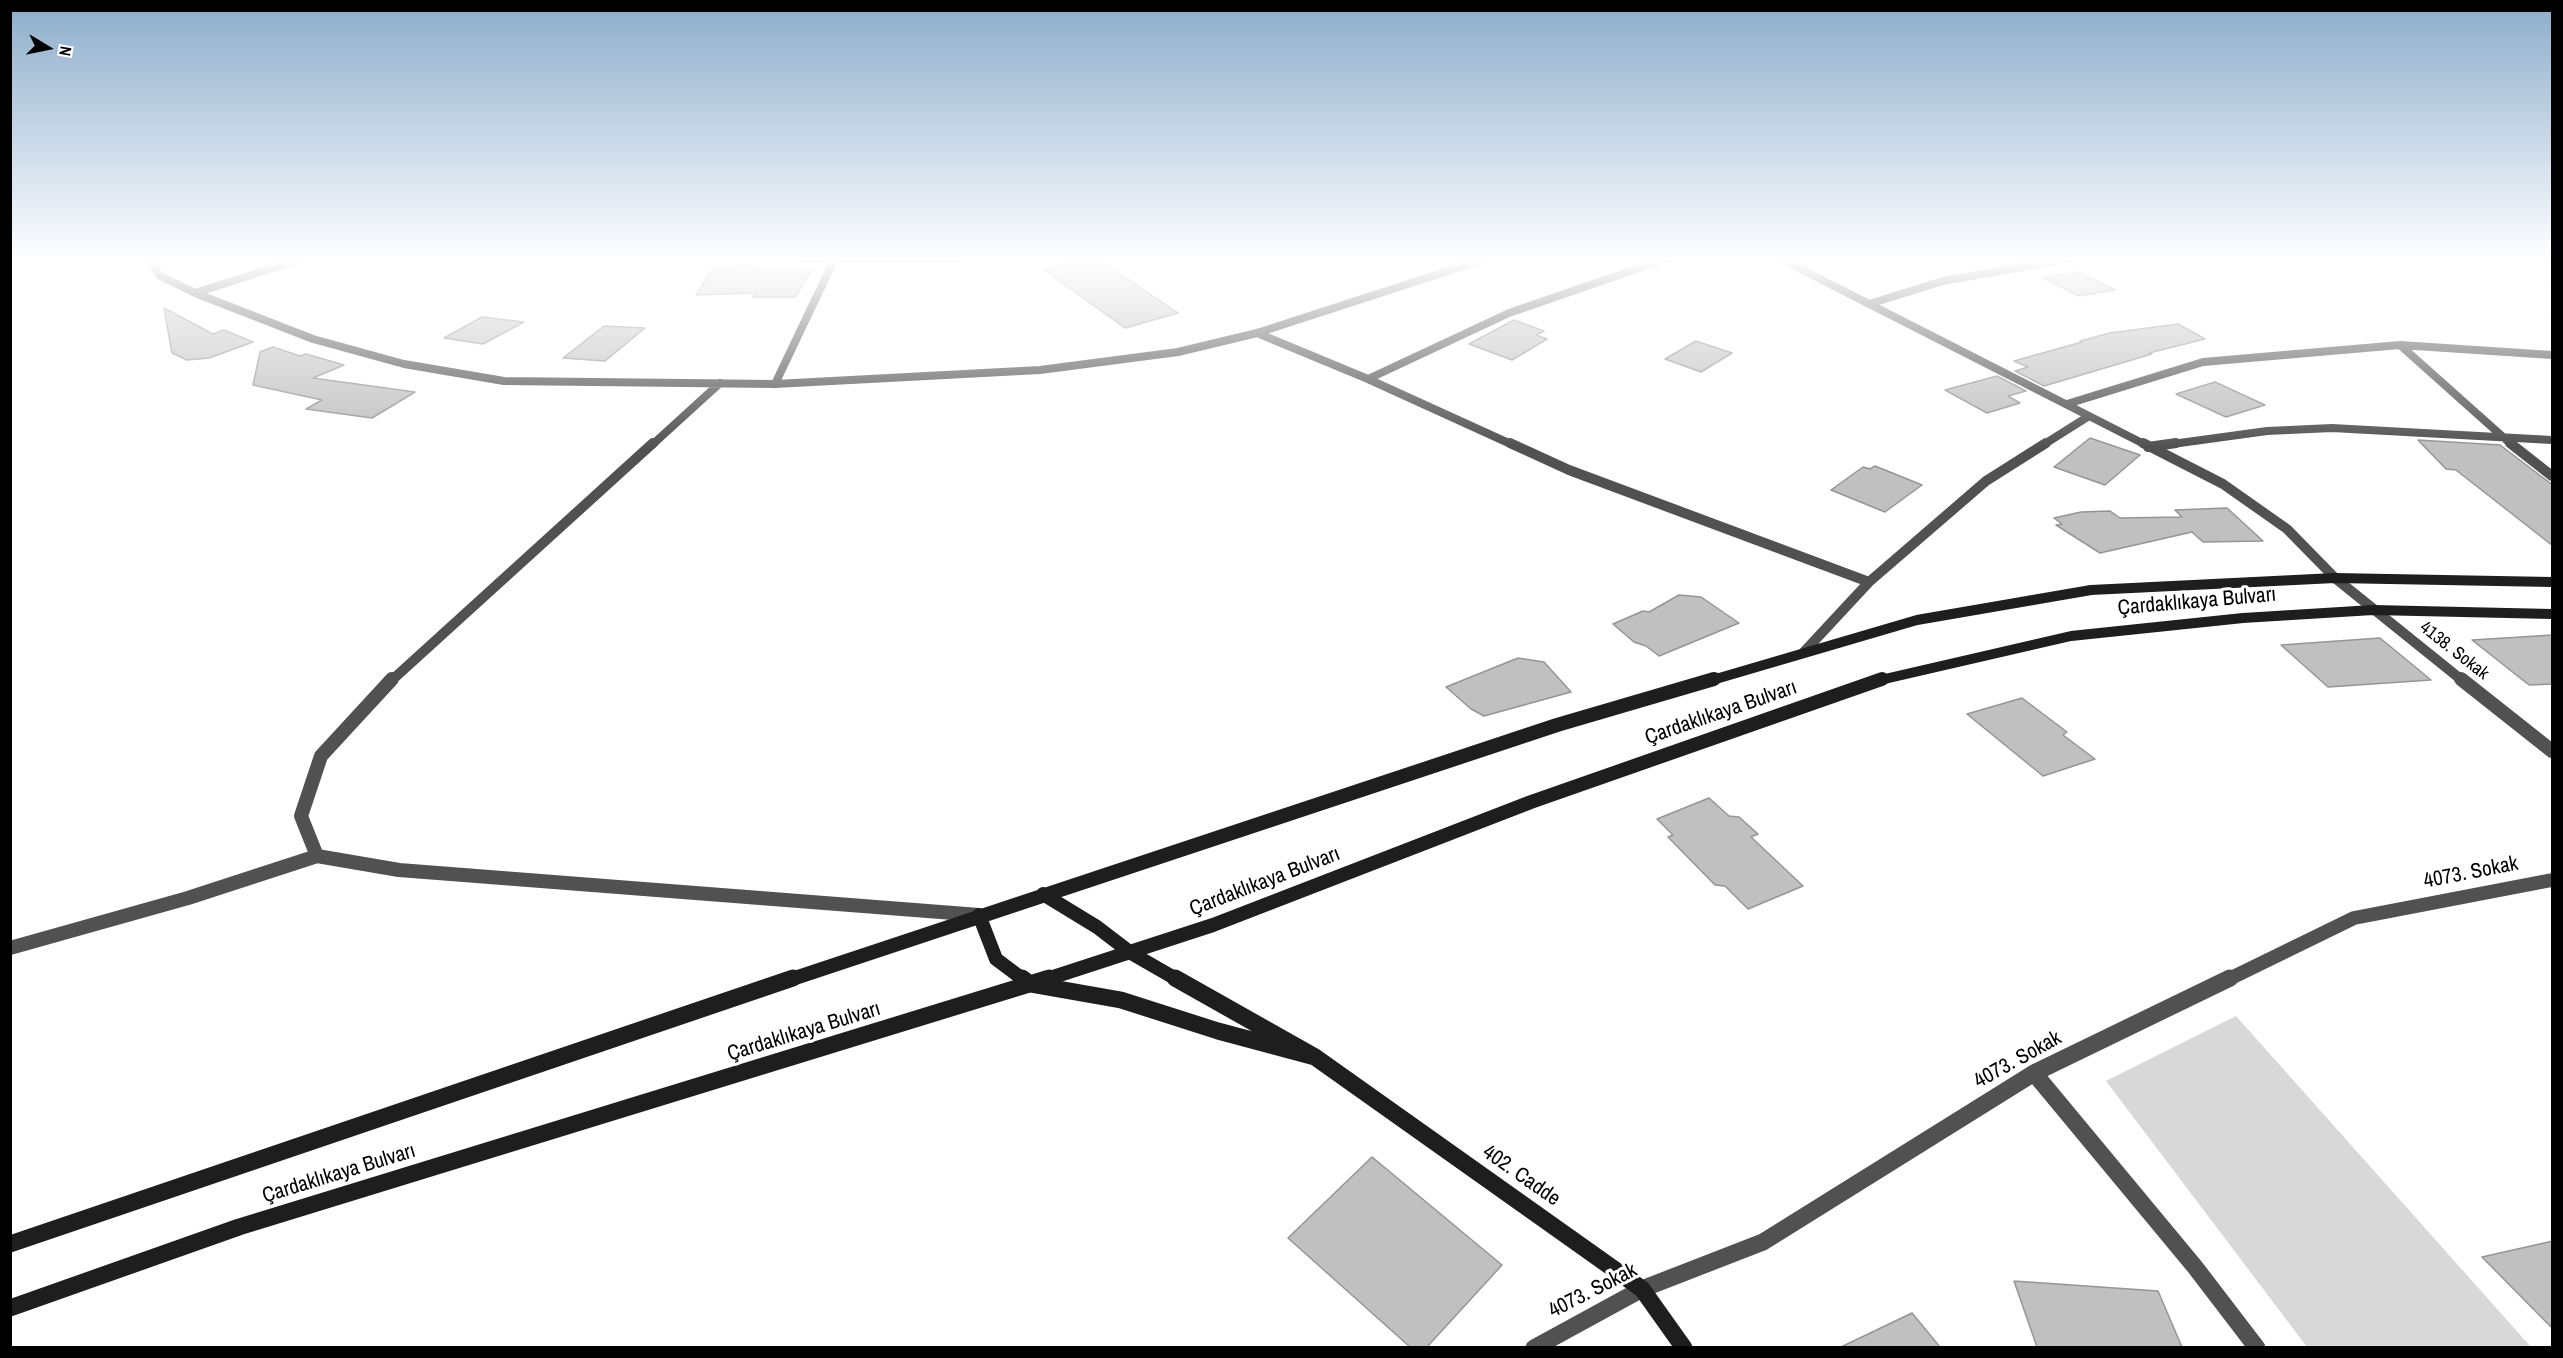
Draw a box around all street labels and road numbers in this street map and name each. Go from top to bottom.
street label: Çardaklıkaya Bulvarı [2117,583,2277,621]
street label: 4138. Sokak [2415,617,2493,685]
street label: Çardaklıkaya Bulvarı [1642,675,1800,751]
street label: Çardaklıkaya Bulvarı [1186,842,1344,922]
street label: 4073. Sokak [2422,851,2520,895]
street label: Çardaklıkaya Bulvarı [724,997,884,1067]
street label: 4073. Sokak [1970,1026,2066,1094]
street label: Çardaklıkaya Bulvarı [259,1139,419,1209]
street label: 402. Cadde [1477,1140,1565,1212]
street label: 4073. Sokak [1545,1258,1641,1324]

